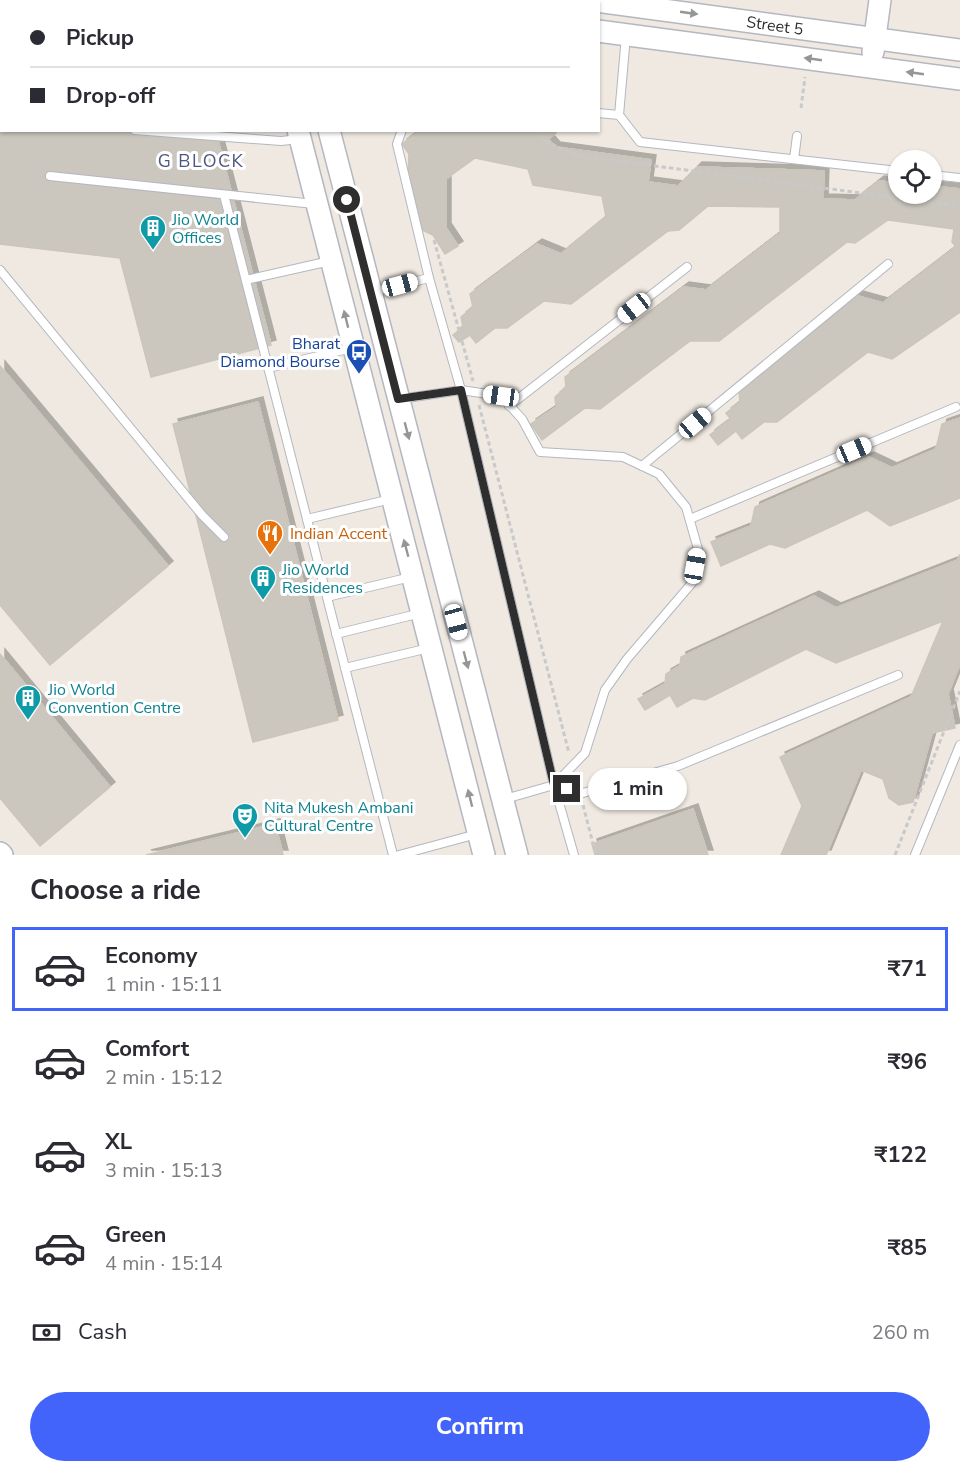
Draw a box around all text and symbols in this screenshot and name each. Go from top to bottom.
one-way arrow [680,8,699,18]
street label: Street 5 [745,11,805,41]
text: Pickup [66,23,134,53]
one-way arrow [803,54,822,63]
one-way arrow [906,68,925,78]
text: Drop-off [66,81,155,111]
district label: G BLOCK [158,149,244,173]
map controls [888,150,942,204]
button: locate [888,150,942,204]
route start [333,186,360,213]
place label: Jio World Offices [171,209,239,249]
building icon: Jio World Offices [138,213,168,251]
car [380,272,420,298]
car [614,290,654,326]
one-way arrow [341,310,351,328]
place label: Bharat Diamond Bourse [220,333,340,373]
bus stop icon: Bharat Diamond Bourse [344,337,374,375]
car [482,385,520,407]
car [675,405,715,441]
one-way arrow [402,422,412,440]
car [834,435,874,465]
restaurant icon: Indian Accent [255,518,285,556]
place label: Indian Accent [290,523,388,545]
one-way arrow [400,539,410,558]
car [683,547,707,585]
place label: Jio World Residences [281,559,363,599]
building icon: Jio World Residences [248,563,278,601]
car [443,602,469,642]
one-way arrow [462,651,472,670]
place label: Jio World Convention Centre [47,679,181,719]
building icon: Jio World Convention Centre [13,683,43,721]
callout: 1 min [588,768,687,810]
route end [553,775,580,802]
text: 1 min [612,775,663,802]
one-way arrow [464,789,474,808]
place label: Nita Mukesh Ambani Cultural Centre [264,797,414,837]
theatre icon: Nita Mukesh Ambani Cultural Centre [230,801,260,839]
text: Choose a ride [30,872,201,909]
text: Economy [105,941,197,971]
icon: car [33,942,87,996]
text: ₹71 [887,954,927,984]
text: 1 min · 15:11 [105,971,223,998]
text: Comfort [105,1034,189,1064]
icon: car [33,1035,87,1089]
text: ₹96 [887,1047,927,1077]
text: 2 min · 15:12 [105,1064,223,1091]
text: XL [105,1127,132,1157]
icon: car [33,1128,87,1182]
text: ₹122 [874,1140,927,1170]
text: 3 min · 15:13 [105,1157,223,1184]
text: Green [105,1220,166,1250]
icon: car [33,1221,87,1275]
text: ₹85 [887,1233,927,1263]
text: 4 min · 15:14 [105,1250,223,1277]
icon: cash [30,1316,63,1349]
text: Cash [78,1317,127,1347]
text: 260 m [872,1319,930,1346]
button: Confirm [30,1392,930,1461]

